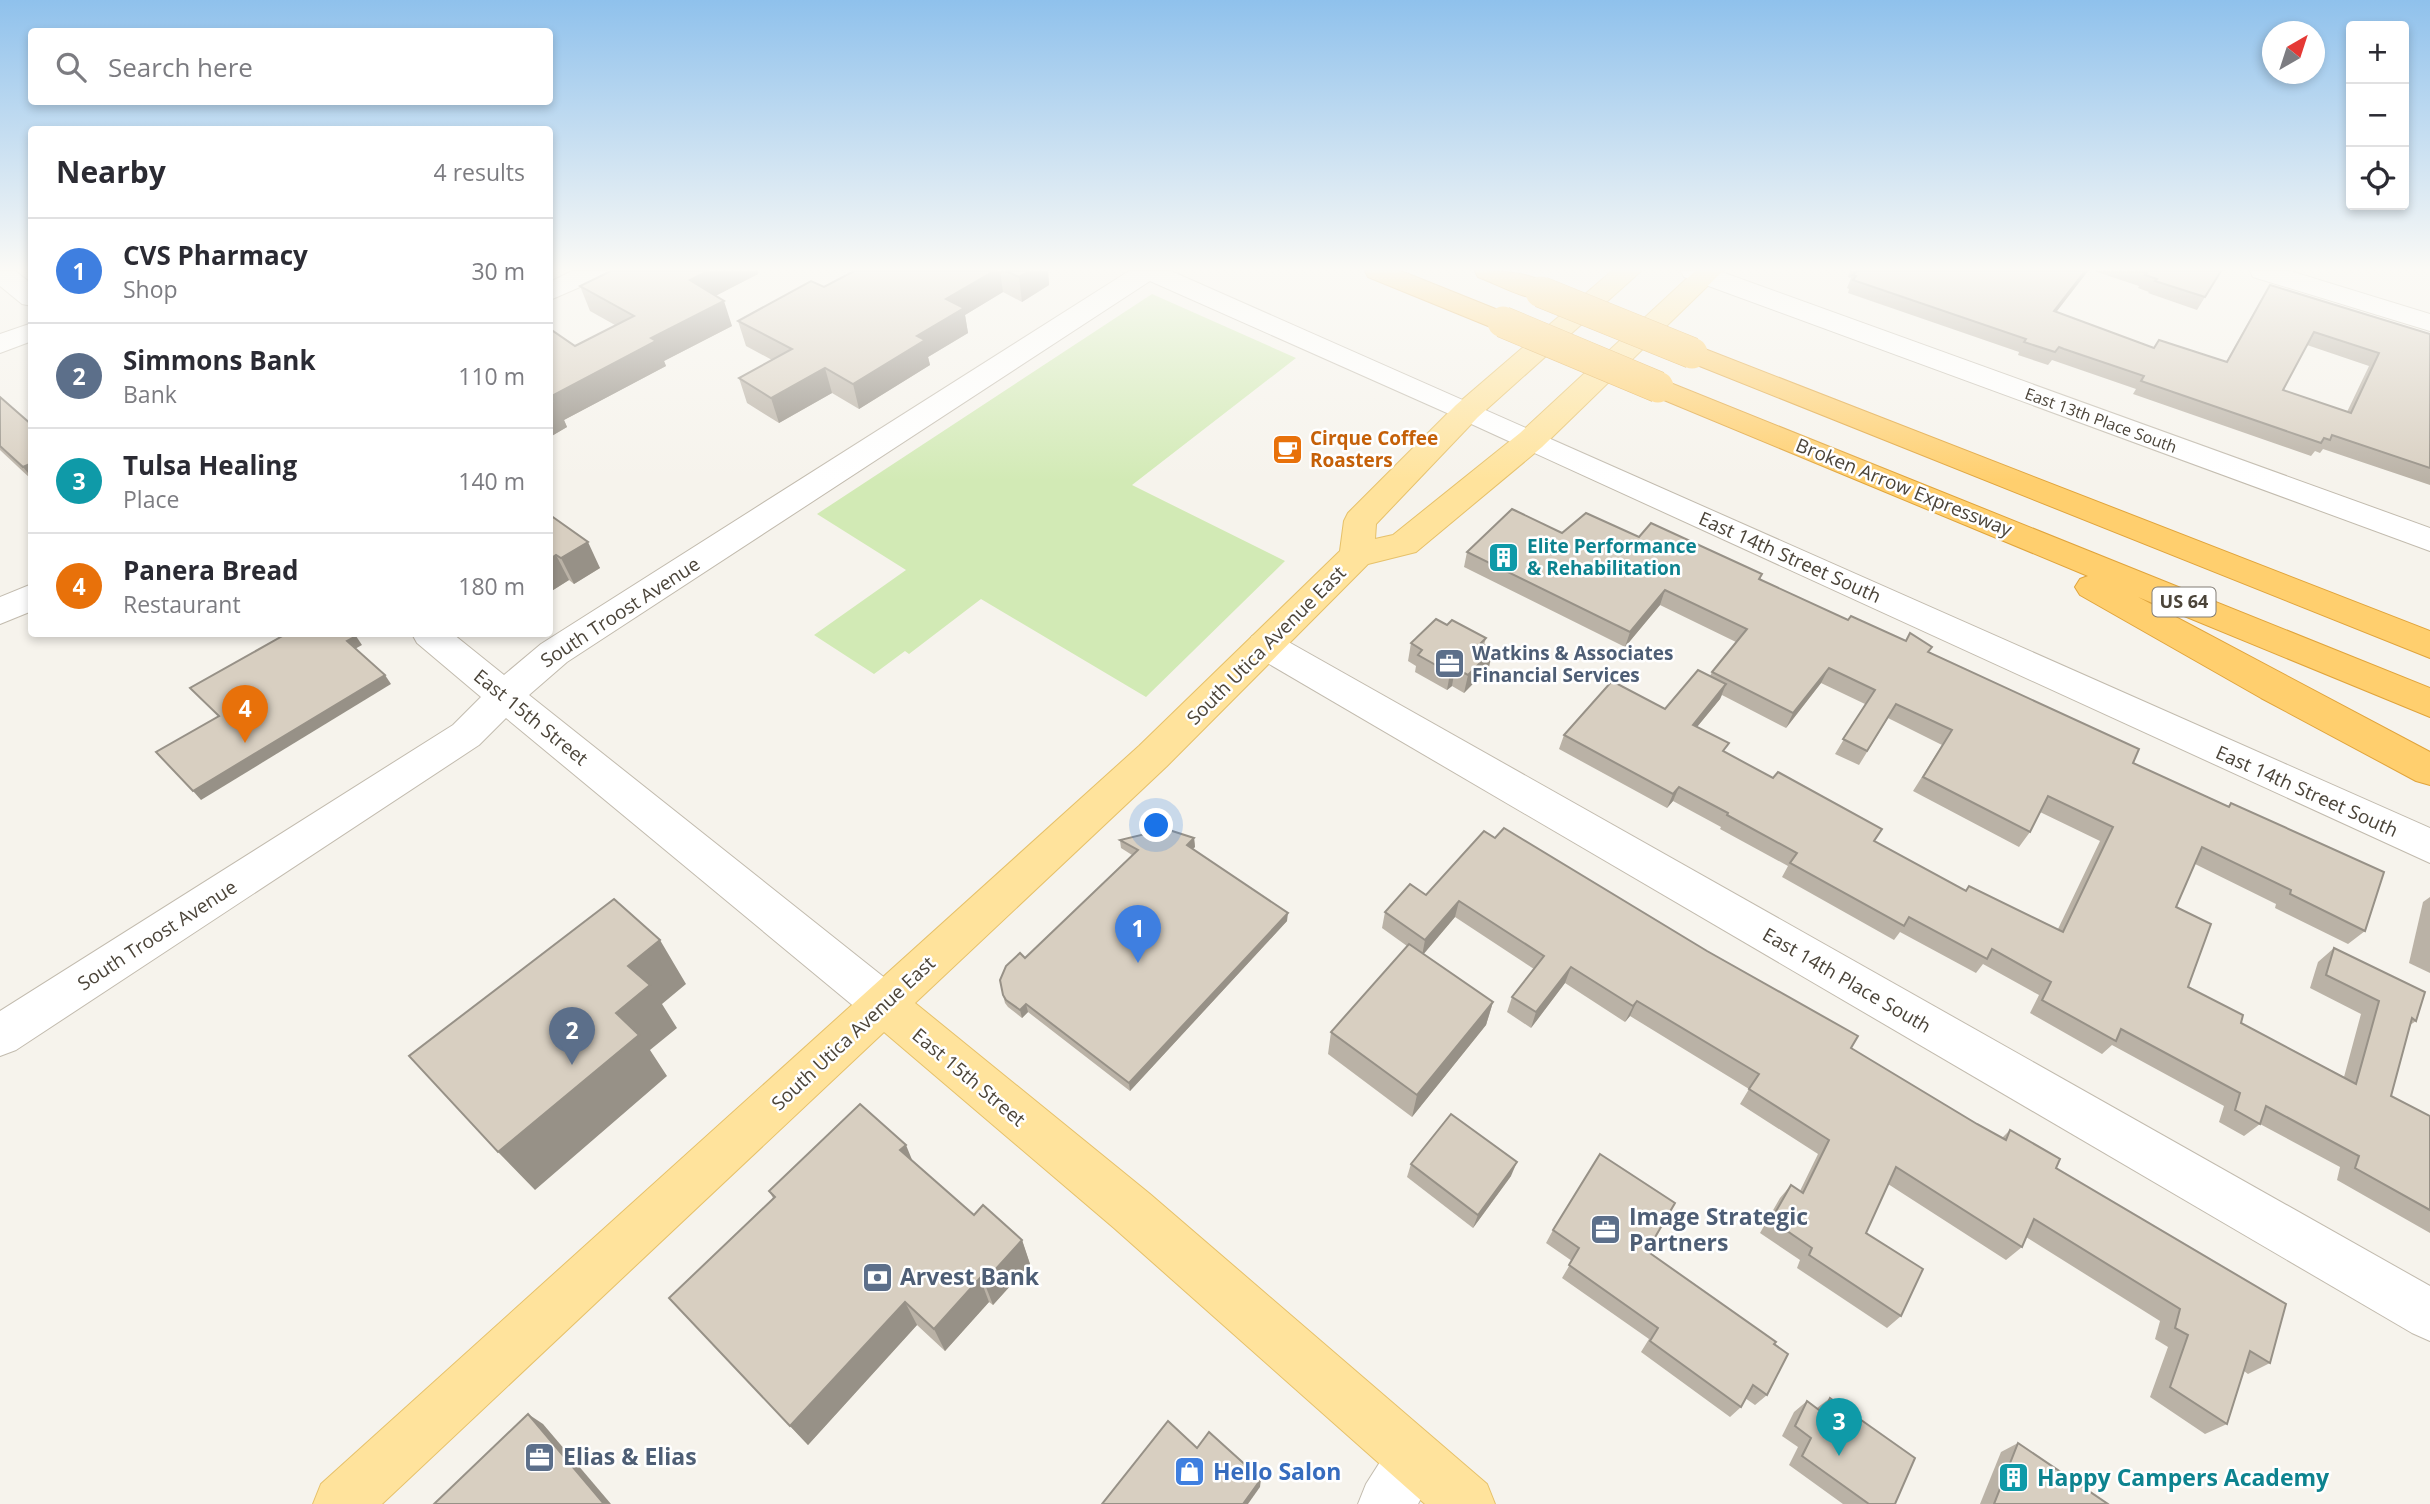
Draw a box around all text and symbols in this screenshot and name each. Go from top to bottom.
north arrow [2262,21,2325,84]
map controls [2346,21,2409,210]
button: + [2346,21,2409,84]
search box [28,28,553,105]
icon: search [52,48,90,86]
text: Search here [108,49,253,85]
button: − [2346,84,2409,147]
button: locate [2346,147,2409,210]
text: Nearby [56,151,166,192]
text: 4 results [434,156,525,188]
text: CVS Pharmacy [123,237,308,273]
text: 1 [72,255,86,287]
text: 30 m [471,255,525,287]
text: Shop [123,273,178,305]
text: Simmons Bank [123,342,316,378]
text: 2 [72,360,86,392]
text: 110 m [458,360,525,392]
text: Bank [123,378,177,410]
street label: East 13th Place South [2022,382,2180,458]
place label: Cirque Coffee Roasters [1310,425,1438,473]
cafe icon: Cirque Coffee Roasters [1270,432,1304,466]
street label: Broken Arrow Expressway [1792,432,2016,542]
text: Tulsa Healing [123,447,297,483]
text: 3 [72,465,86,497]
text: 140 m [458,465,525,497]
text: Place [123,483,179,515]
street label: East 14th Street South [1695,505,1885,609]
place label: Elite Performance & Rehabilitation [1527,533,1697,581]
building icon: Elite Performance & Rehabilitation [1487,540,1521,574]
street label: South Troost Avenue [535,551,705,673]
text: Panera Bread [123,552,299,588]
street label: South Utica Avenue East [1181,560,1351,730]
text: 4 [72,570,86,602]
text: 180 m [458,570,525,602]
text: Restaurant [123,588,241,620]
road number: US 64 [2152,588,2216,616]
place label: Watkins & Associates Financial Services [1472,640,1673,688]
office icon: Watkins & Associates Financial Services [1432,647,1466,681]
street label: East 15th Street [468,663,594,771]
pin: 4 [222,685,268,743]
street label: East 14th Street South [2212,739,2402,843]
your location [1139,808,1173,842]
street label: South Troost Avenue [72,874,242,996]
pin: 1 [1115,905,1161,963]
street label: East 14th Place South [1758,921,1936,1039]
street label: South Utica Avenue East [766,950,941,1116]
pin: 2 [549,1007,595,1065]
street label: East 15th Street [907,1022,1031,1132]
place label: Image Strategic Partners [1629,1200,1808,1258]
office icon: Image Strategic Partners [1589,1213,1623,1247]
bank icon: Arvest Bank [860,1260,894,1294]
place label: Arvest Bank [900,1260,1040,1292]
pin: 3 [1816,1398,1862,1456]
office icon: Elias & Elias [523,1440,557,1474]
place label: Elias & Elias [563,1440,697,1472]
shop icon: Hello Salon [1173,1455,1207,1489]
place label: Hello Salon [1213,1455,1341,1487]
building icon: Happy Campers Academy [1997,1461,2031,1495]
place label: Happy Campers Academy [2037,1461,2330,1493]

